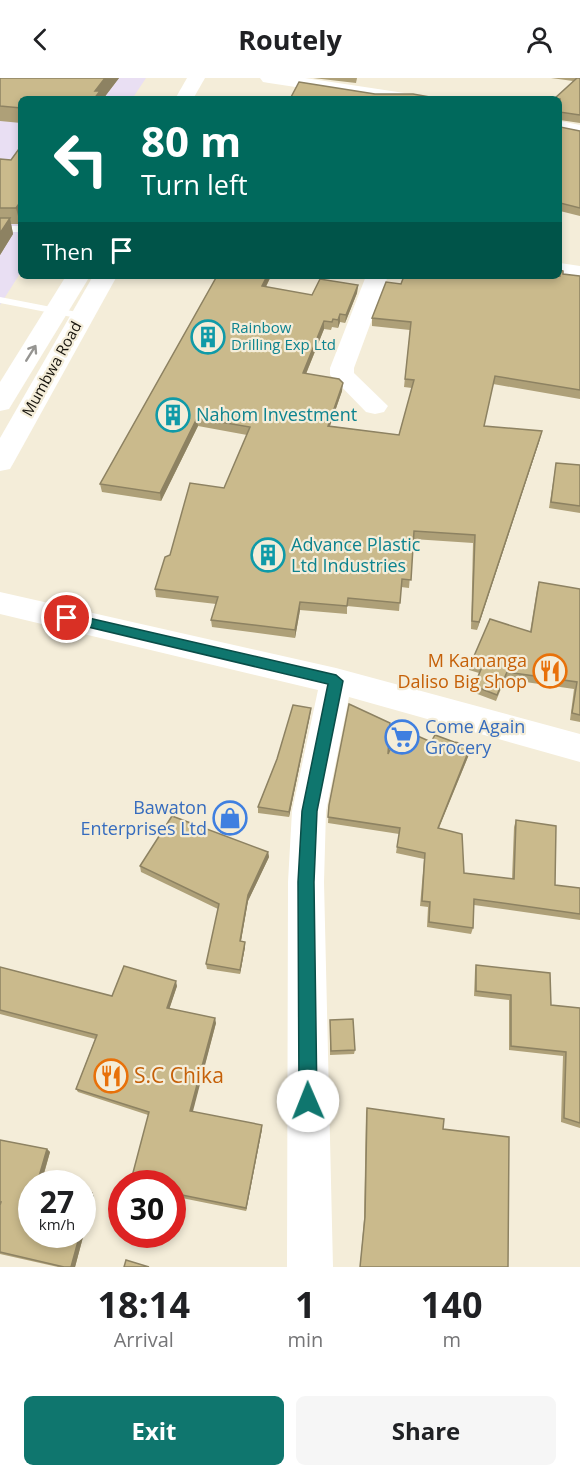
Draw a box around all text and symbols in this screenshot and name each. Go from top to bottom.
text: Routely [238,21,342,58]
icon: back [24,23,57,56]
icon: person [523,23,556,56]
text: 80 m [141,112,241,169]
icon: left [42,120,120,198]
text: Turn left [141,166,248,203]
icon: arrive [105,234,138,267]
text: Then [42,236,93,266]
place label: Rainbow Drilling Exp Ltd [231,317,336,354]
street label: Mumbwa Road [17,318,85,419]
building icon: Rainbow Drilling Exp Ltd [190,319,226,355]
one-way arrow [25,345,37,362]
building icon: Nahom Investment [155,397,191,433]
place label: Nahom Investment [196,402,357,426]
place label: Advance Plastic Ltd Industries [291,532,421,577]
building icon: Advance Plastic Ltd Industries [250,537,286,573]
pin [41,592,92,643]
icon: arrive [50,601,83,634]
place label: M Kamanga Daliso Big Shop [397,648,527,693]
restaurant icon: M Kamanga Daliso Big Shop [532,653,568,689]
place label: Come Again Grocery [425,714,525,759]
supermarket icon: Come Again Grocery [384,719,420,755]
place label: Bawaton Enterprises Ltd [80,795,207,840]
shop icon: Bawaton Enterprises Ltd [212,800,248,836]
restaurant icon: S.C Chika [93,1058,129,1094]
place label: S.C Chika [134,1061,224,1089]
position arrow [276,1069,340,1133]
speed limit sign: 30 [108,1170,186,1248]
text: 27 [40,1181,74,1222]
text: km/h [39,1214,75,1234]
text: 18:14 [97,1280,190,1329]
text: 1 [295,1280,316,1329]
text: 140 [421,1280,483,1329]
text: Arrival [114,1326,174,1353]
text: min [287,1326,323,1353]
text: m [442,1326,461,1353]
button: Exit [24,1396,284,1465]
button: Share [296,1396,556,1465]

